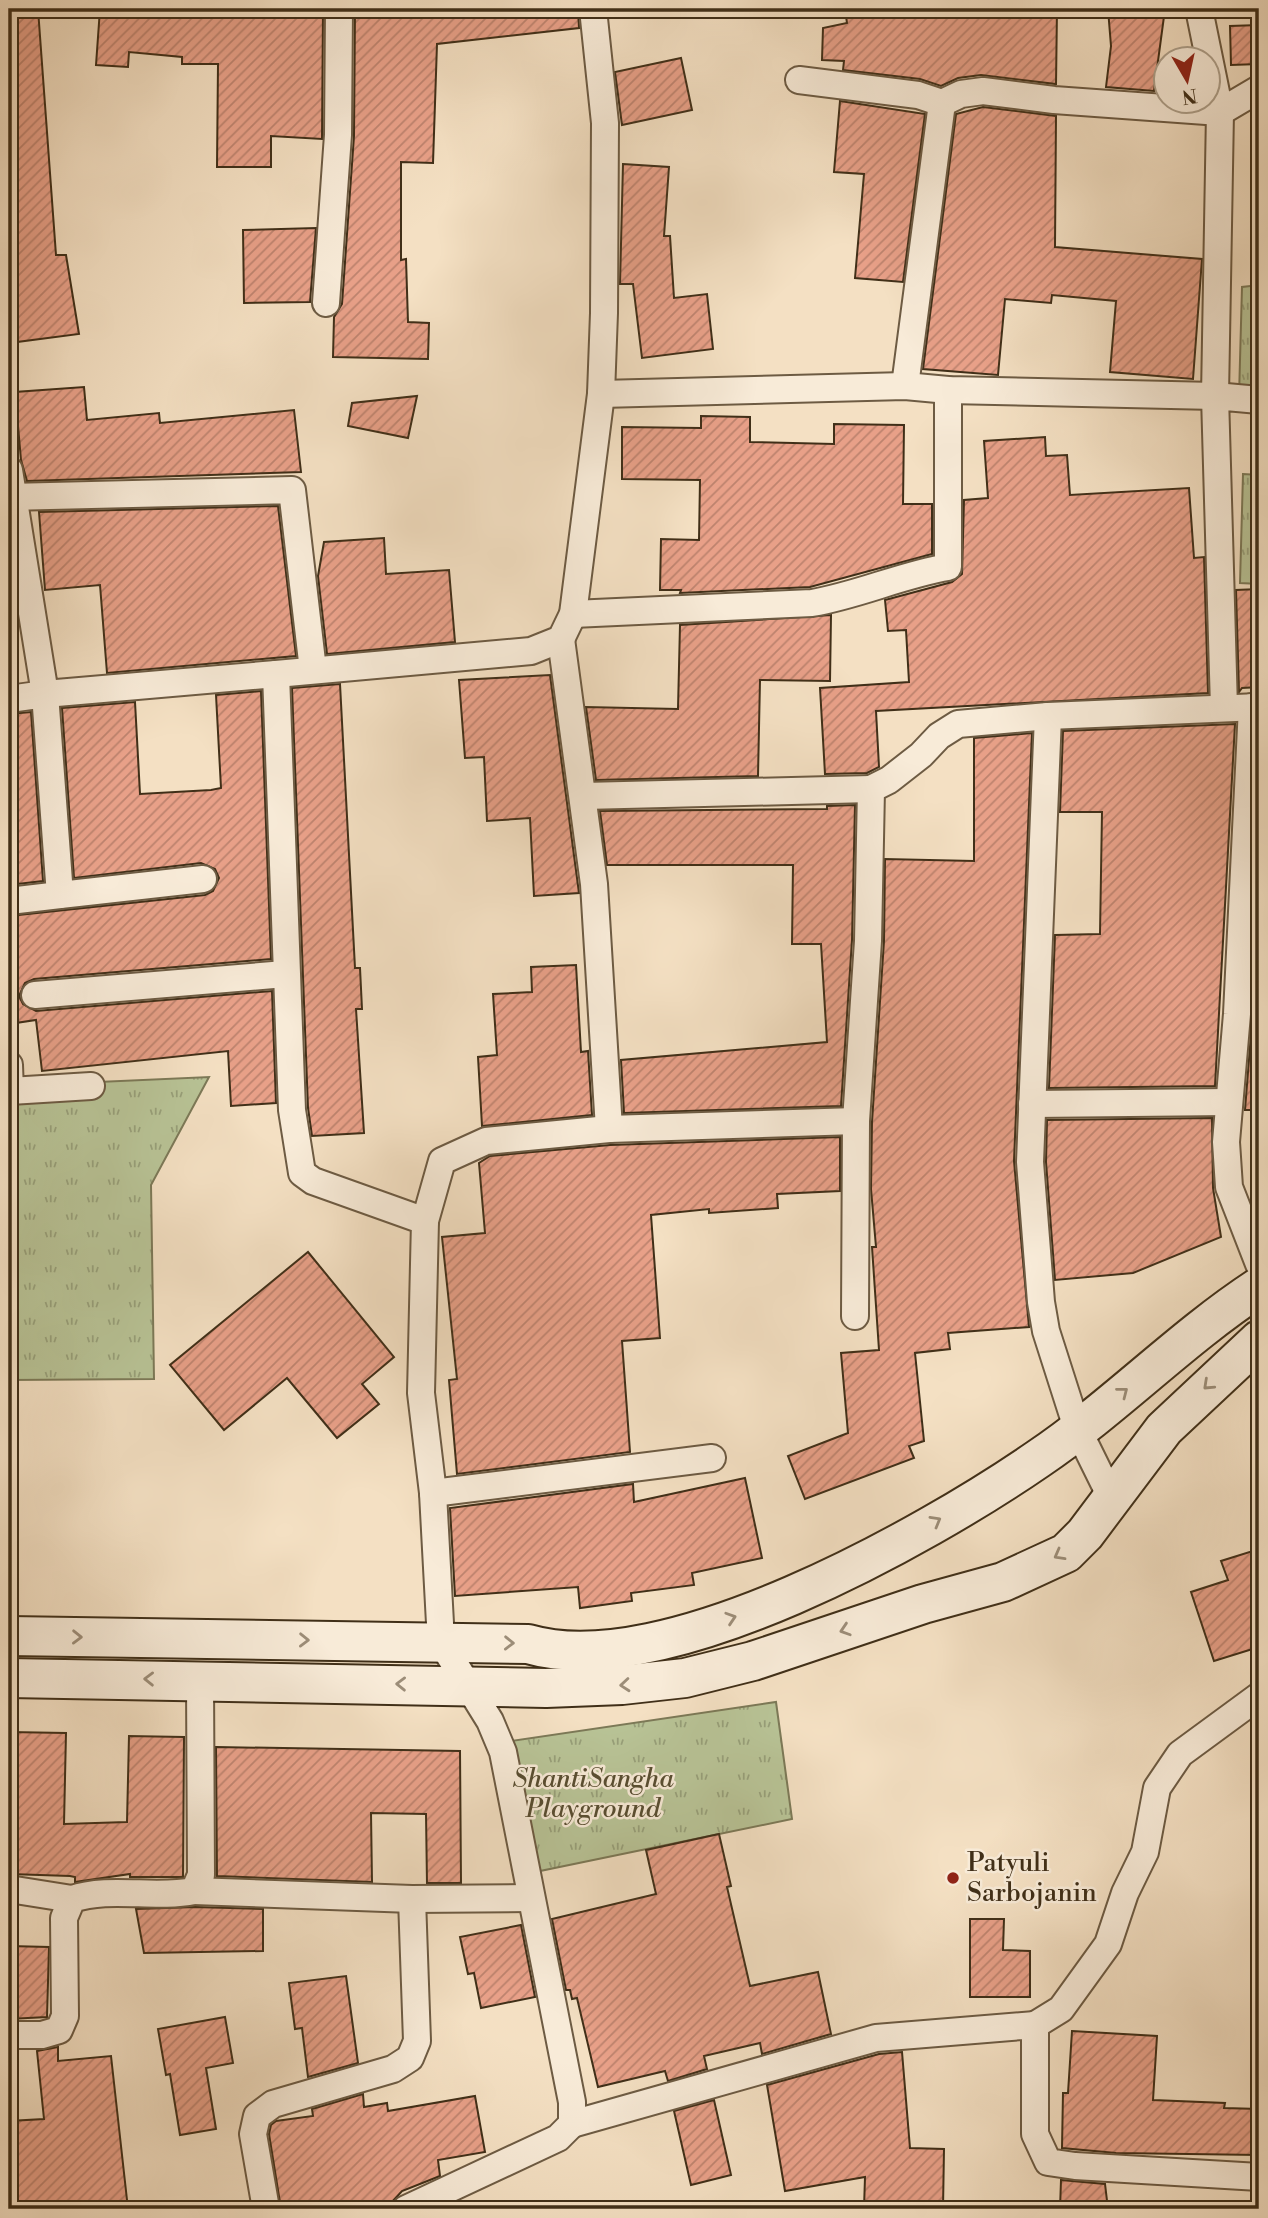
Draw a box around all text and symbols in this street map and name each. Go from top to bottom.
north arrow [1152,46,1222,116]
text: N [1180,83,1199,109]
one-way arrow [1203,1377,1216,1390]
one-way arrow [1116,1388,1128,1401]
one-way arrow [929,1516,942,1529]
one-way arrow [1053,1547,1066,1560]
one-way arrow [725,1612,737,1626]
one-way arrow [839,1622,851,1636]
one-way arrow [72,1629,83,1645]
one-way arrow [300,1632,310,1648]
one-way arrow [504,1636,515,1651]
one-way arrow [143,1672,154,1687]
one-way arrow [395,1677,406,1692]
one-way arrow [619,1677,630,1692]
park label: ShantiSangha Playground [512,1763,674,1825]
place label: Patyuli Sarbojanin [967,1847,1097,1909]
marker: Patyuli Sarbojanin [945,1870,961,1886]

